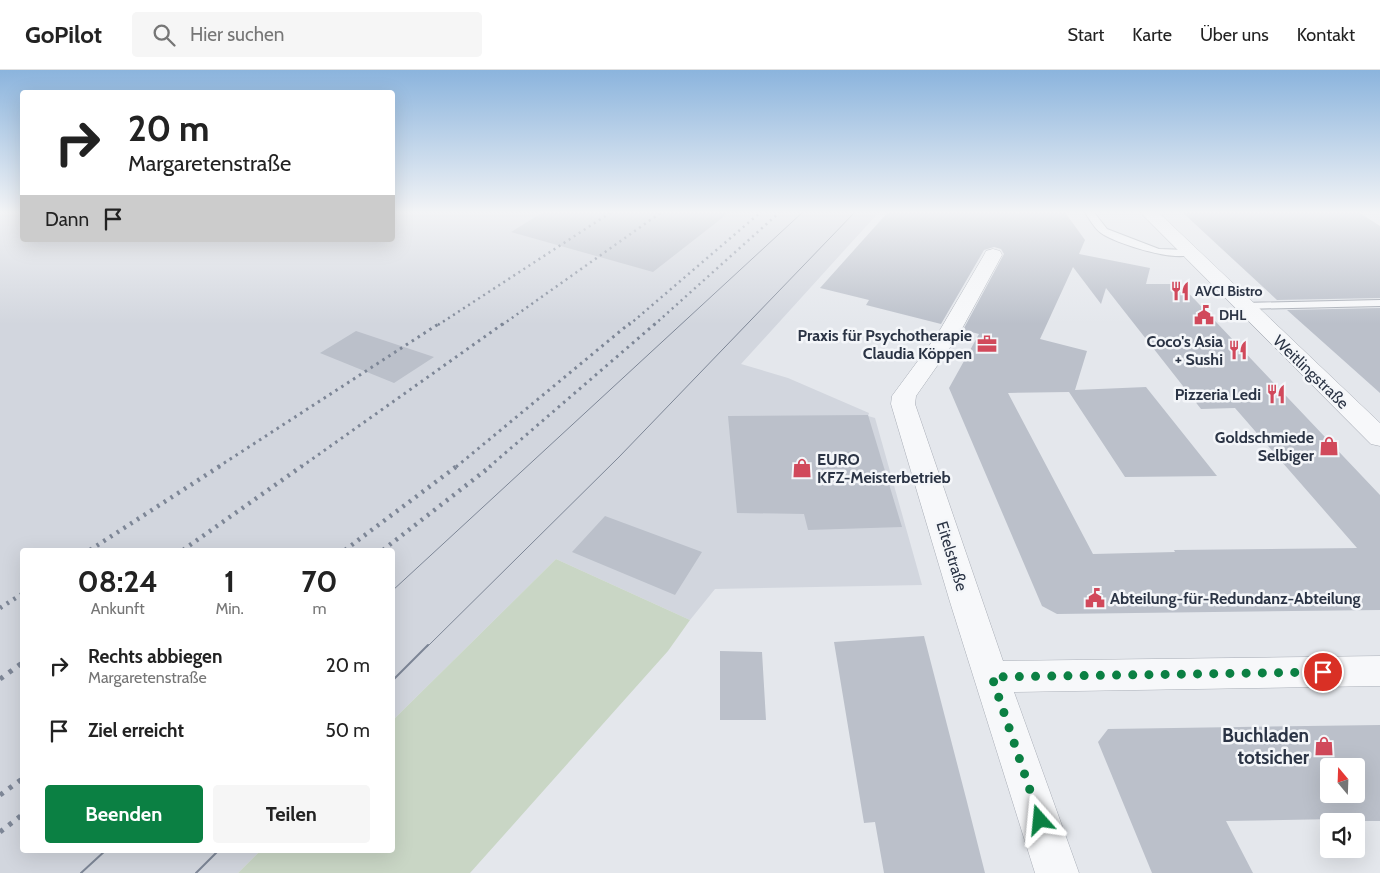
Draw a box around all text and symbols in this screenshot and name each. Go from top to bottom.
search box [132,12,482,57]
text: GoPilot [25,20,102,49]
icon: search [150,21,178,49]
text: Hier suchen [190,23,284,46]
text: Start [1068,24,1104,46]
text: Karte [1132,24,1172,46]
text: Über uns [1200,24,1269,46]
text: Kontakt [1297,24,1355,46]
text: 20 m [128,107,210,150]
icon: right [45,110,110,175]
text: Margaretenstraße [128,150,291,177]
icon: arrive [99,205,127,233]
text: Dann [45,208,89,231]
restaurant icon: AVCI Bistro [1169,280,1191,302]
place label: AVCI Bistro [1195,282,1263,300]
public building icon: DHL [1193,304,1215,326]
place label: DHL [1219,306,1246,324]
place label: Praxis für Psychotherapie Claudia Köppen [798,326,972,363]
street label: Weitlingstraße [1269,331,1353,413]
place label: Coco's Asia + Sushi [1147,332,1223,369]
office icon: Praxis für Psychotherapie Claudia Köppen [976,333,998,355]
restaurant icon: Coco's Asia + Sushi [1227,339,1249,361]
restaurant icon: Pizzeria Ledi [1265,383,1287,405]
place label: Pizzeria Ledi [1175,385,1261,404]
place label: Goldschmiede Selbiger [1215,428,1315,465]
shop icon: Goldschmiede Selbiger [1318,435,1340,457]
place label: EURO KFZ-Meisterbetrieb [817,450,951,487]
shop icon: EURO KFZ-Meisterbetrieb [791,457,813,479]
street label: Eitelstraße [932,519,972,593]
text: 08:24 [77,563,158,600]
text: 1 [224,563,235,600]
text: 70 [301,563,338,600]
public building icon: Abteilung-für-Redundanz-Abteilung [1084,587,1106,609]
place label: Abteilung-für-Redundanz-Abteilung [1110,589,1361,608]
text: Ankunft [91,599,145,618]
text: Min. [215,599,244,618]
text: m [312,599,326,618]
text: Rechts abbiegen [88,645,222,668]
pin [1302,651,1344,693]
icon: right [45,652,73,680]
text: 20 m [326,654,370,677]
icon: arrive [1309,658,1337,686]
text: Margaretenstraße [88,668,207,687]
icon: arrive [45,717,73,745]
text: Ziel erreicht [88,719,184,742]
text: 50 m [326,719,370,742]
place label: Buchladen totsicher [1222,724,1310,769]
shop icon: Buchladen totsicher [1313,735,1335,757]
north arrow [1320,758,1365,802]
map controls [1320,758,1365,858]
button: Beenden [45,785,203,843]
button: Teilen [213,785,370,843]
position arrow [1013,793,1065,845]
button: sound [1320,813,1365,858]

